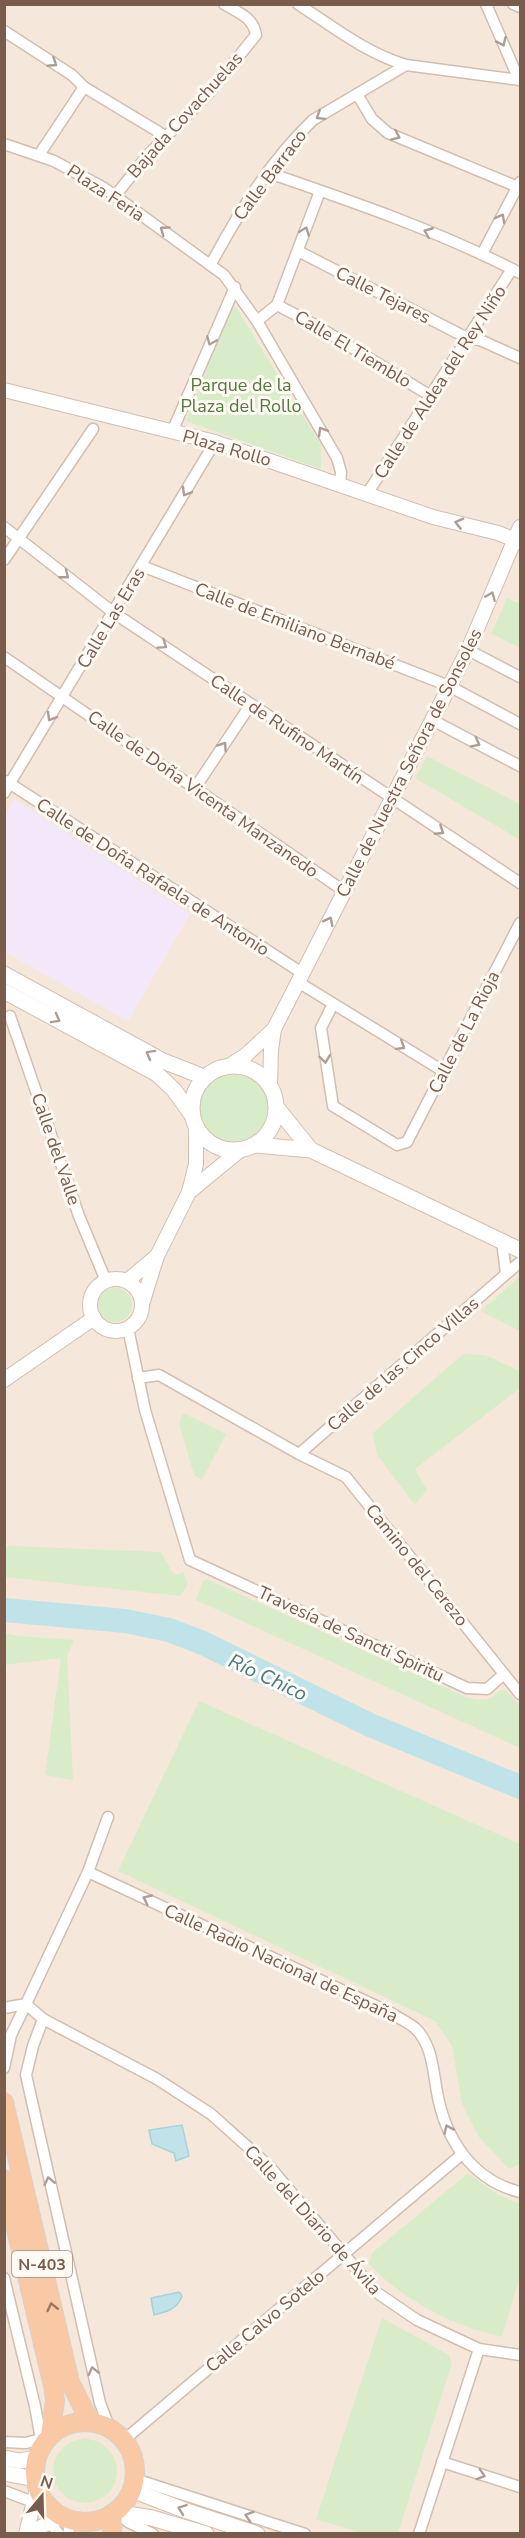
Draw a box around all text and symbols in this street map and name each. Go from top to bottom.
one-way arrow [495,36,507,47]
street label: Bajada Covachuelas [122,47,248,183]
one-way arrow [47,56,58,67]
one-way arrow [316,109,327,120]
street label: Calle Barraco [228,125,312,225]
one-way arrow [390,129,401,141]
street label: Plaza Feria [63,159,149,227]
one-way arrow [494,214,505,225]
one-way arrow [159,226,170,237]
one-way arrow [298,226,311,237]
one-way arrow [423,227,434,239]
street label: Calle Tejares [331,261,435,329]
street label: Calle de Aldea del Rey Niño [368,281,512,483]
street label: Calle El Tiemblo [290,305,416,393]
one-way arrow [206,334,218,345]
park label: Parque de la Plaza del Rollo [180,373,302,418]
street label: Plaza Rollo [180,424,274,472]
one-way arrow [317,427,329,437]
one-way arrow [181,486,193,496]
one-way arrow [454,518,464,531]
street label: Calle Las Eras [71,563,151,673]
one-way arrow [59,567,70,578]
street label: Calle de Emiliano Bernabé [191,577,399,675]
one-way arrow [484,591,496,602]
street label: Calle de Nuestra Señora de Sonsoles [330,624,488,902]
one-way arrow [156,638,167,649]
street label: Calle de Rufino Martín [205,669,369,789]
street label: Calle de Doña Vicenta Manzanedo [83,705,323,883]
one-way arrow [46,711,58,721]
one-way arrow [470,736,480,747]
one-way arrow [216,742,227,753]
street label: Calle de Doña Rafaela de Antonio [32,793,274,961]
one-way arrow [433,824,444,835]
one-way arrow [322,917,333,928]
street label: Calle de La Rioja [423,967,505,1097]
one-way arrow [50,1012,60,1023]
one-way arrow [395,1038,405,1050]
one-way arrow [146,1050,157,1061]
one-way arrow [318,1054,330,1063]
street label: Calle del Valle [26,1090,86,1208]
street label: Calle de las Cinco Villas [322,1291,484,1437]
street label: Camino del Cerezo [360,1499,474,1631]
street label: Travesía de Sancti Spiritu [254,1580,448,1688]
water label: Río Chico [224,1647,312,1707]
one-way arrow [142,1895,153,1907]
street label: Calle Radio Nacional de España [160,1898,402,2028]
one-way arrow [443,2124,455,2135]
street label: Calle del Diario de Ávila [239,2140,387,2300]
one-way arrow [44,2176,57,2186]
road number: N-403 [12,2251,72,2277]
street label: Calle Calvo Sotelo [200,2264,330,2378]
one-way arrow [47,2302,60,2312]
one-way arrow [87,2366,100,2376]
north arrow [12,2466,72,2526]
one-way arrow [475,2467,486,2480]
text: N [37,2470,56,2495]
one-way arrow [177,2504,188,2516]
one-way arrow [244,2511,255,2523]

